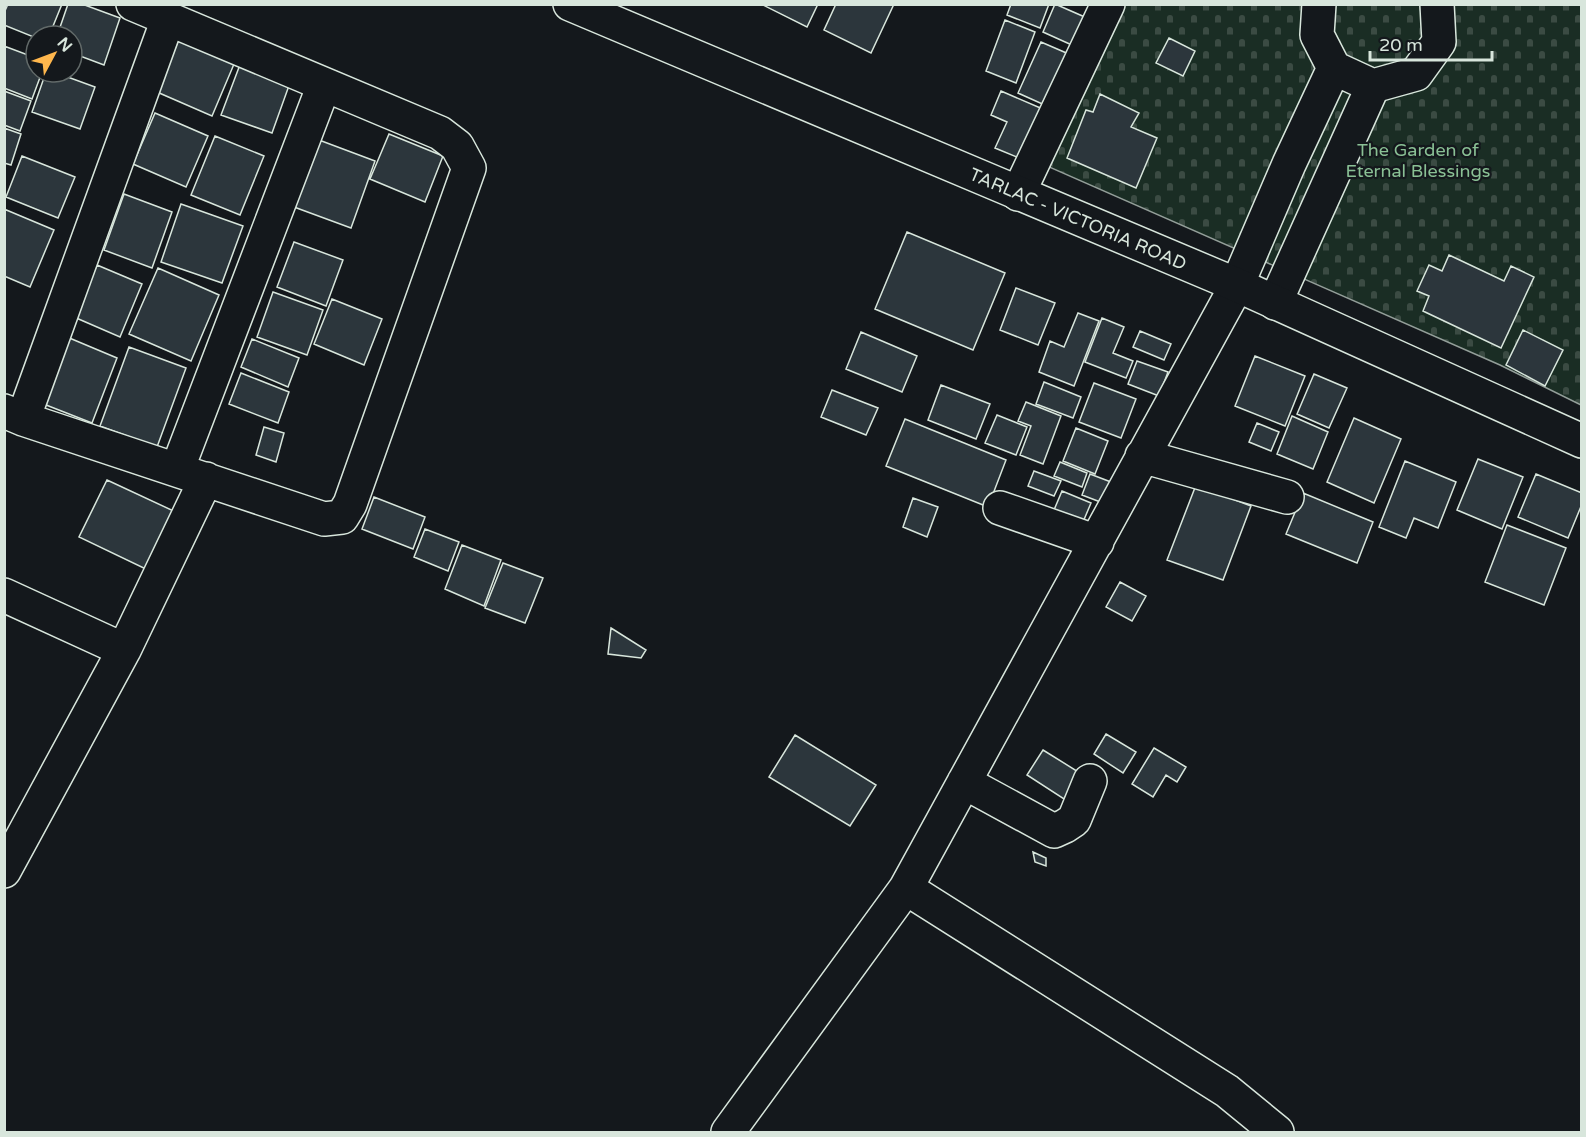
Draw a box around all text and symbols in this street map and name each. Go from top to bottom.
north arrow [24,24,84,84]
scale bar [1370,24,1492,62]
text: N [53,33,76,56]
text: 20 m [1379,34,1423,56]
park label: The Garden of Eternal Blessings [1346,139,1491,182]
street label: TARLAC - VICTORIA ROAD [966,163,1190,275]

